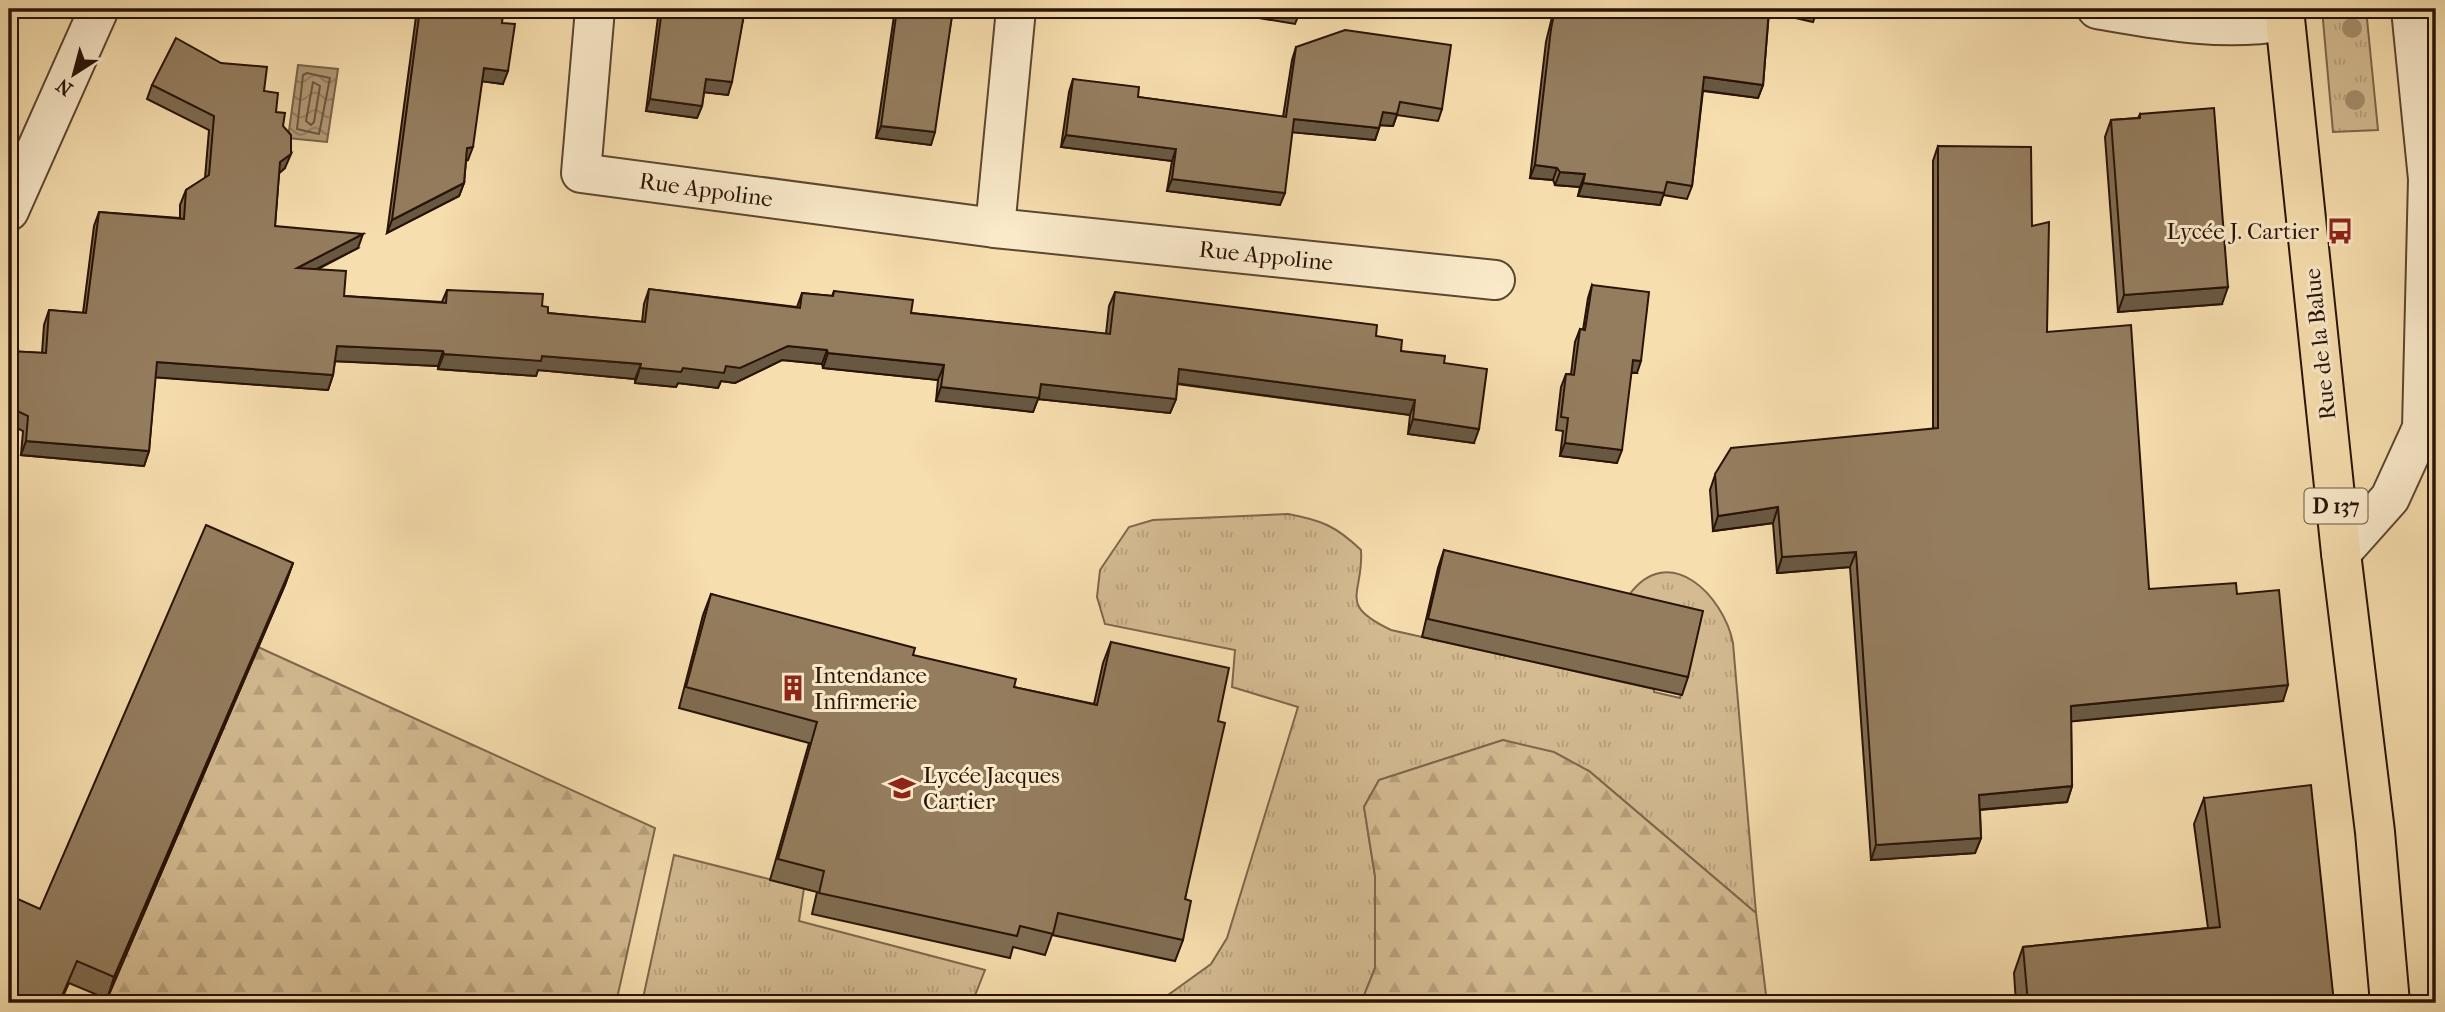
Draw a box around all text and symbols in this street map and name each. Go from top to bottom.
north arrow [38,38,108,108]
text: N [52,73,77,100]
street label: Rue Appoline [637,167,775,213]
bus stop icon: Lycée J. Cartier [2325,216,2355,246]
place label: Lycée J. Cartier [2166,218,2319,245]
street label: Rue Appoline [1198,236,1334,276]
street label: Rue de la Balue [2299,267,2341,421]
road number: D 137 [2304,489,2368,524]
place label: Intendance Infirmerie [814,662,927,715]
building icon: Intendance Infirmerie [778,673,808,703]
place label: Lycée Jacques Cartier [923,762,1060,815]
school or university icon: Lycée Jacques Cartier [887,773,917,803]

